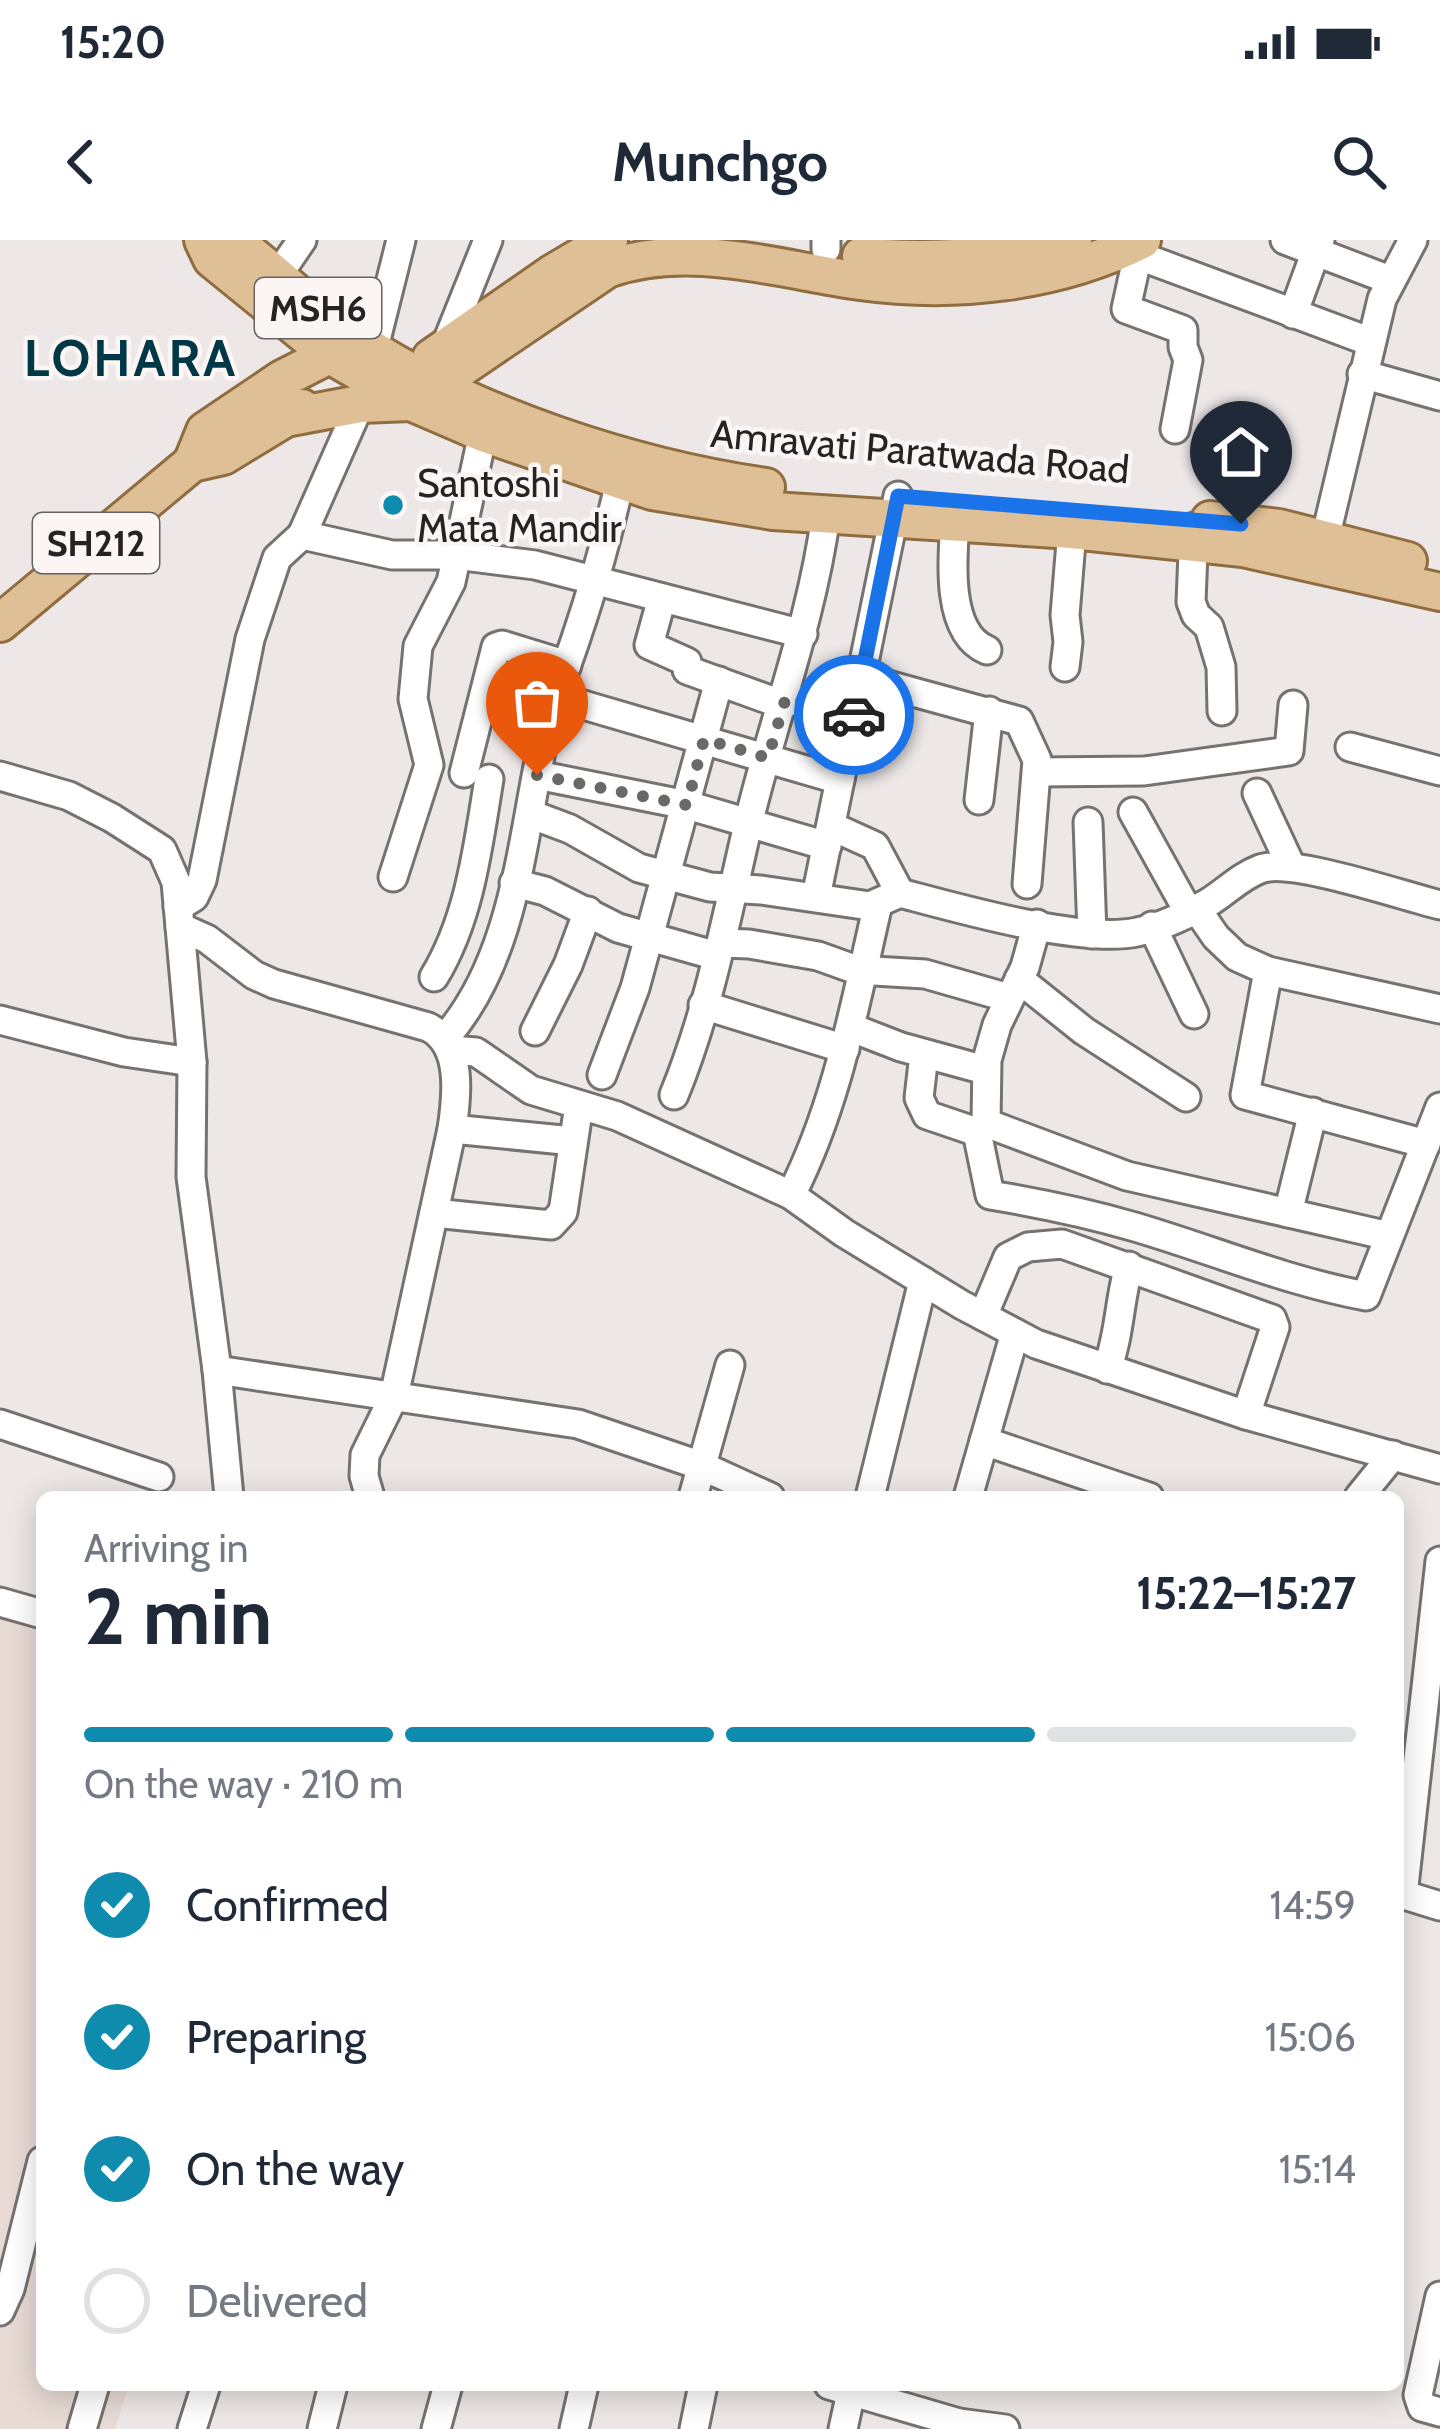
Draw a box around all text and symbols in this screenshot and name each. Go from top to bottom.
text: 15:20 [60,15,166,69]
icon: back [48,129,114,195]
text: Munchgo [612,129,828,195]
icon: search [1326,129,1392,195]
road number: MSH6 [255,278,381,338]
district label: LOHARA [24,327,238,389]
pin [1190,401,1292,524]
street label: Amravati Paratwada Road [709,409,1131,493]
icon: home [1208,419,1274,485]
place label: Santoshi Mata Mandir [417,459,622,552]
marker: Santoshi Mata Mandir [380,492,406,518]
road number: SH212 [33,513,159,573]
pin [486,652,588,775]
courier [794,655,914,775]
icon: bag [504,670,570,736]
icon: car [821,682,887,748]
text: Arriving in [84,1524,248,1572]
text: 15:22–15:27 [1136,1566,1356,1620]
text: 2 min [84,1569,272,1664]
text: On the way · 210 m [84,1760,403,1808]
icon: check [84,1872,150,1938]
text: Confirmed [186,1878,389,1932]
text: 14:59 [1269,1881,1356,1929]
icon: check [84,2004,150,2070]
text: Preparing [186,2010,366,2064]
text: 15:06 [1265,2013,1356,2061]
icon: check [84,2136,150,2202]
text: On the way [186,2142,404,2196]
text: 15:14 [1279,2145,1356,2193]
text: Delivered [186,2274,368,2328]

